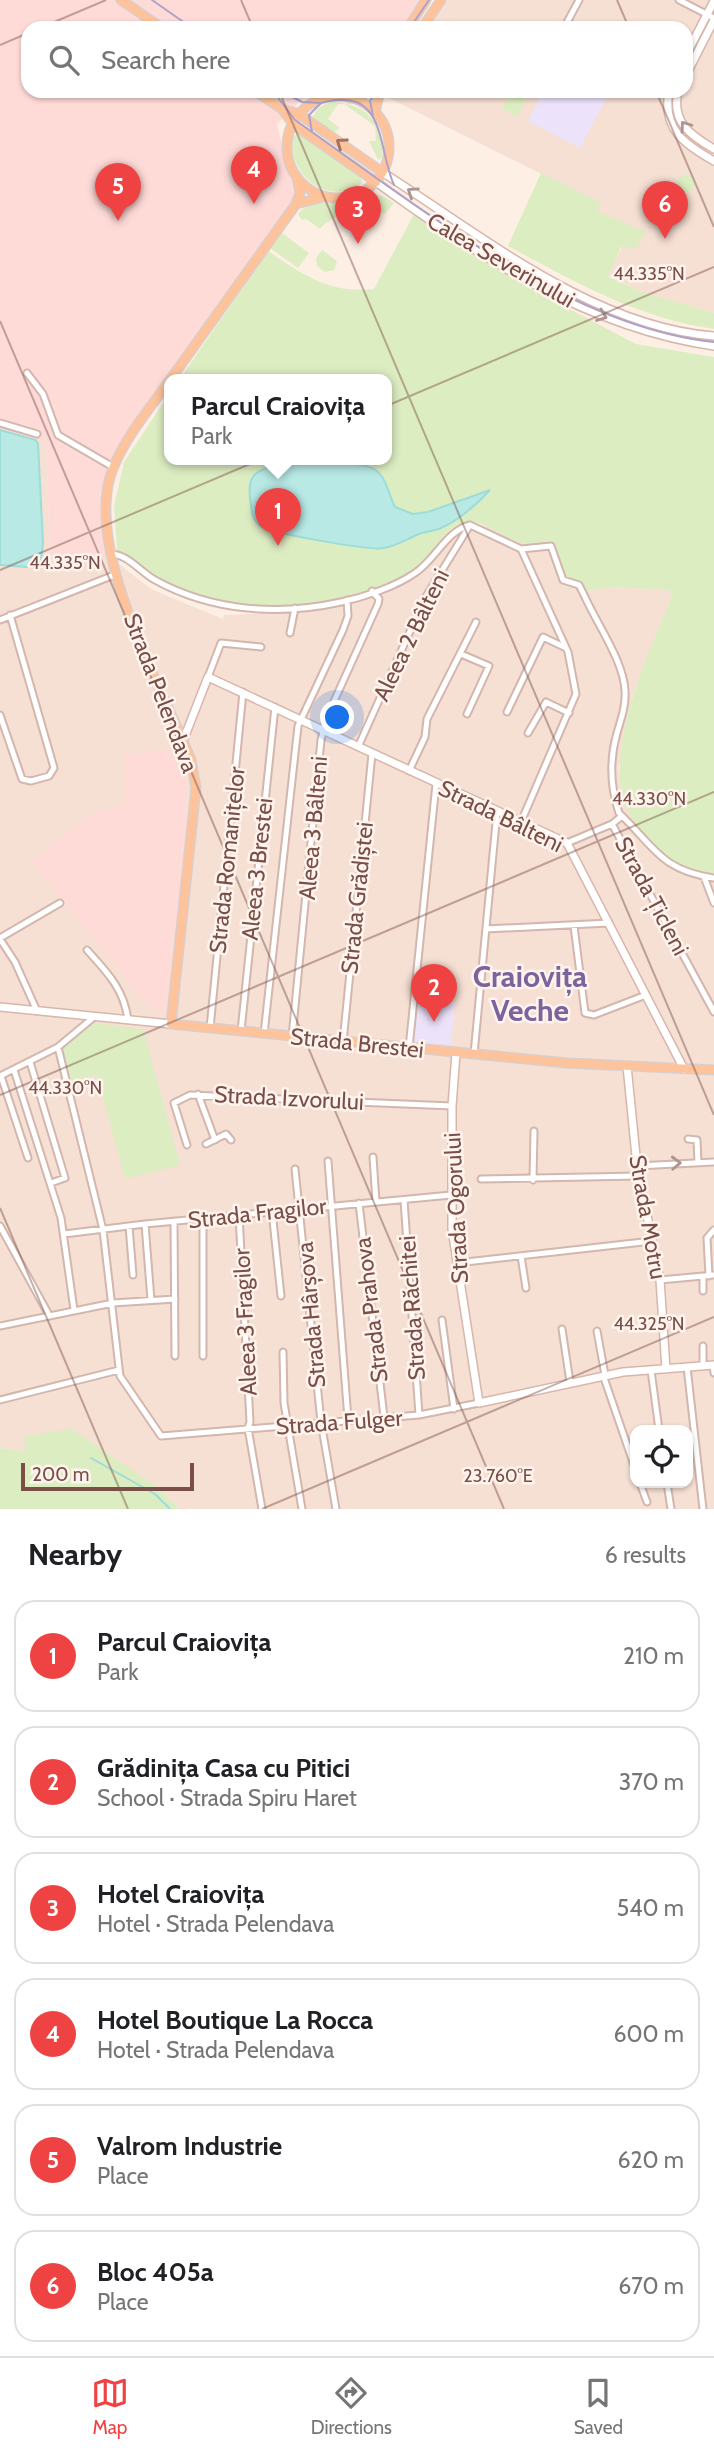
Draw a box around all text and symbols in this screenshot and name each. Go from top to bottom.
search box [21,21,693,98]
icon: search [45,41,83,79]
text: Search here [101,44,230,76]
one-way arrow [681,121,693,134]
one-way arrow [336,139,349,151]
pin: 4 [231,146,277,204]
pin: 5 [95,163,141,221]
pin: 6 [642,181,688,239]
pin: 3 [335,186,381,244]
one-way arrow [407,188,420,200]
street label: Calea Severinului [422,206,580,314]
text: 44.335°N [613,263,685,285]
one-way arrow [596,308,608,322]
popup [164,374,392,465]
text: Parcul Craiovița [191,390,365,422]
text: Park [191,422,232,450]
pin: 1 [255,488,301,546]
text: 44.335°N [29,552,101,574]
street label: Aleea 2 Bâlteni [367,564,455,706]
street label: Strada Pelendava [118,609,204,777]
your location [320,700,354,734]
street label: Aleea 3 Bâlteni [293,755,333,901]
street label: Strada Romanițelor [203,764,252,955]
street label: Strada Bâlteni [434,774,568,858]
text: 44.330°N [612,788,686,810]
street label: Aleea 3 Brestei [236,796,278,942]
street label: Strada Grădiștei [335,821,380,976]
street label: Strada Țicleni [607,832,695,961]
district label: Craiovița Veche [473,958,587,1029]
pin: 2 [411,964,457,1022]
street label: Strada Brestei [289,1022,425,1064]
text: 44.330°N [28,1077,102,1099]
street label: Strada Izvorului [213,1080,365,1116]
street label: Strada Ogorului [438,1132,474,1284]
street label: Strada Motru [623,1153,673,1281]
one-way arrow [670,1156,681,1171]
street label: Strada Fragilor [186,1192,328,1234]
street label: Strada Răchitei [393,1235,431,1381]
street label: Strada Prahova [348,1236,394,1384]
street label: Strada Hârșova [291,1241,332,1389]
street label: Aleea 3 Fragilor [227,1247,263,1397]
text: 44.325°N [613,1313,685,1335]
street label: Strada Fulger [275,1404,404,1440]
map controls [630,1425,693,1488]
button: locate [630,1425,693,1488]
scale bar [21,1460,194,1492]
text: 200 m [32,1463,89,1486]
text: 23.760°E [463,1465,533,1487]
text: Nearby [28,1536,122,1573]
text: 6 results [605,1541,686,1569]
text: Parcul Craiovița [97,1626,271,1658]
text: 1 [49,1642,57,1670]
text: 210 m [623,1642,684,1670]
text: Park [97,1658,138,1686]
text: Grădinița Casa cu Pitici [97,1752,350,1784]
text: 2 [47,1768,59,1796]
text: 370 m [619,1768,684,1796]
text: School · Strada Spiru Haret [97,1784,357,1812]
text: Hotel Craiovița [97,1878,264,1910]
text: 3 [47,1894,59,1922]
text: 540 m [617,1894,684,1922]
text: Hotel · Strada Pelendava [97,1910,334,1938]
text: Hotel Boutique La Rocca [97,2004,373,2036]
text: 4 [46,2020,60,2048]
text: 600 m [613,2020,684,2048]
text: Hotel · Strada Pelendava [97,2036,334,2064]
text: Valrom Industrie [97,2130,282,2162]
text: 5 [47,2146,59,2174]
text: 620 m [617,2146,684,2174]
text: Place [97,2162,149,2190]
text: Bloc 405a [97,2256,214,2288]
text: 6 [47,2272,59,2300]
text: 670 m [618,2272,684,2300]
text: Place [97,2288,149,2316]
tab: Map [91,2374,129,2439]
tab: Directions [311,2374,392,2439]
tab: Saved [574,2374,623,2439]

